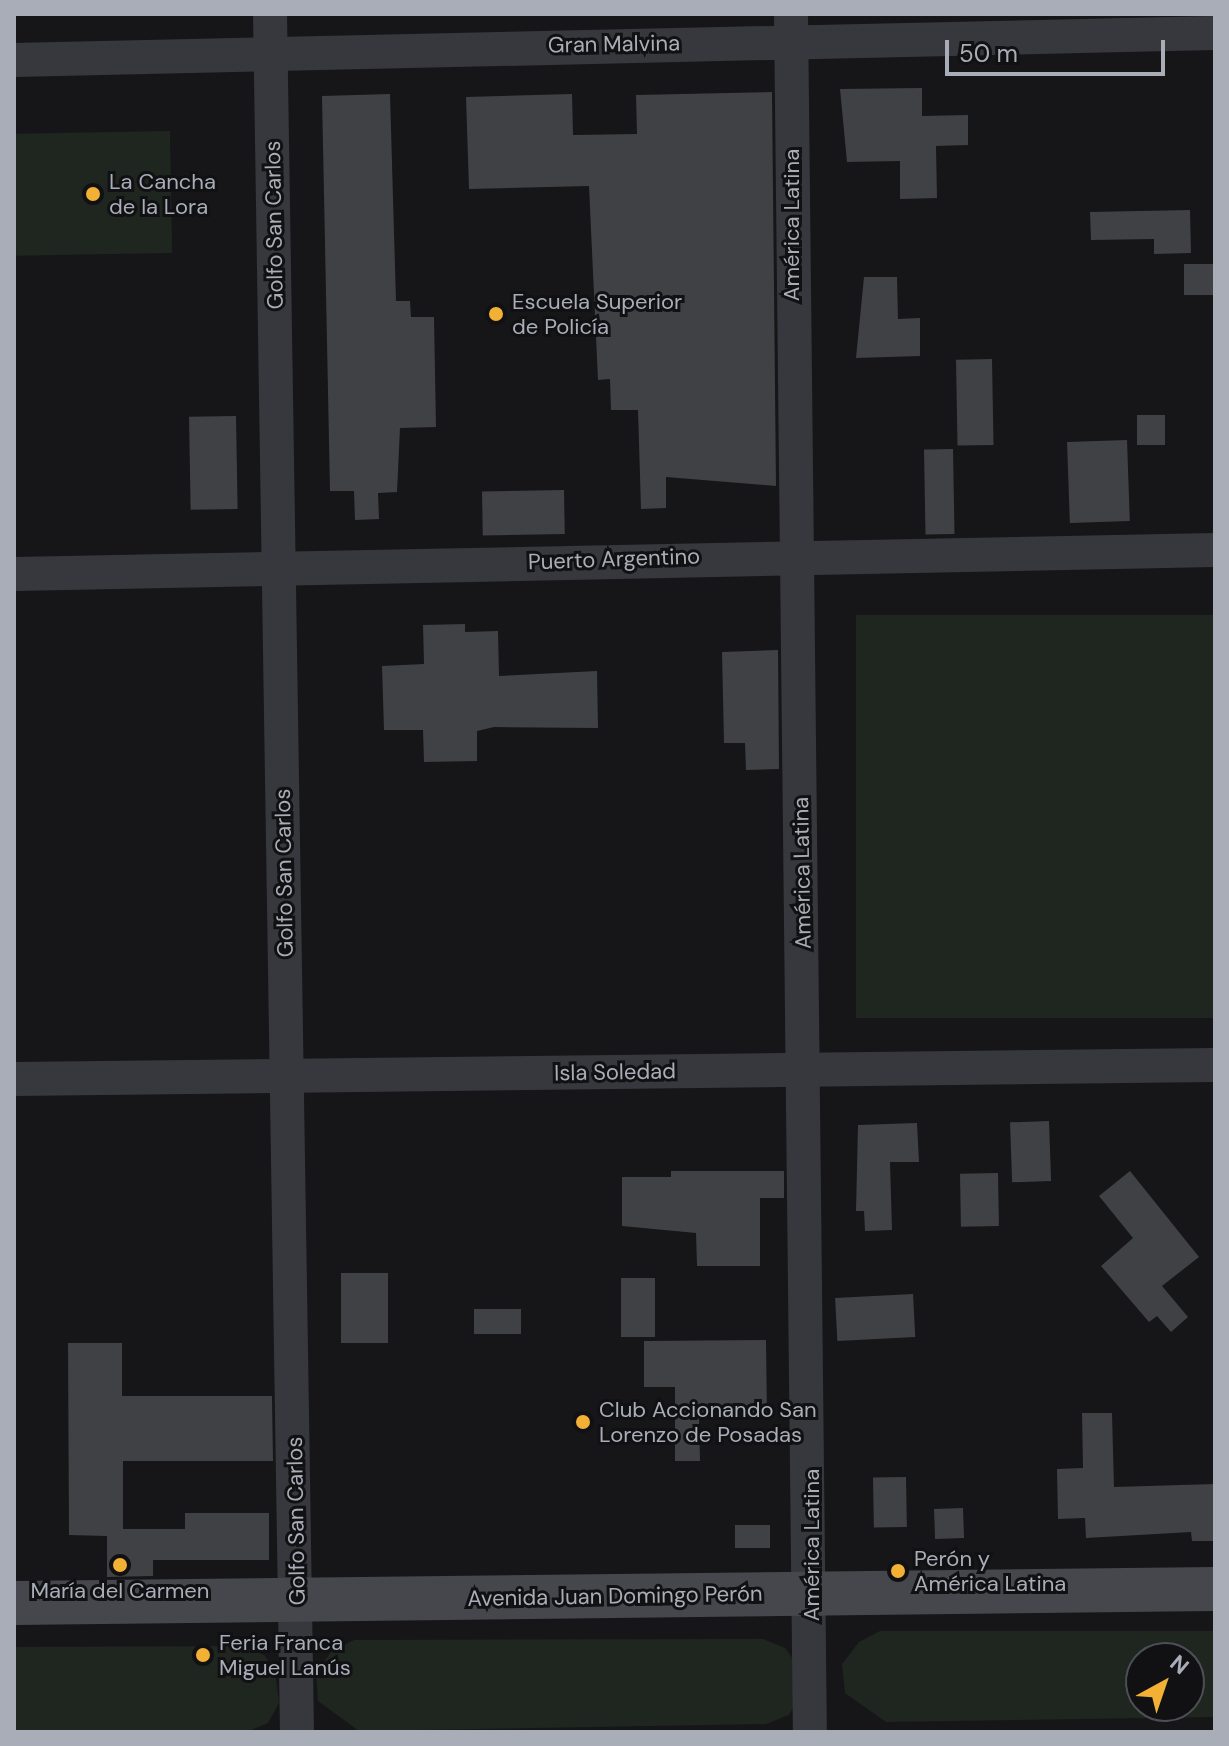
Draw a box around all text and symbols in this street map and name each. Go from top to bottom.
scale bar [949,24,1169,74]
street label: Gran Malvina [548,30,680,58]
text: 50 m [959,38,1018,69]
street label: Golfo San Carlos [259,140,289,310]
street label: América Latina [779,149,805,301]
place label: La Cancha de la Lora [109,168,216,220]
marker: La Cancha de la Lora [84,185,102,203]
place label: Escuela Superior de Policía [512,288,682,340]
marker: Escuela Superior de Policía [487,305,505,323]
street label: Puerto Argentino [527,543,701,575]
street label: Golfo San Carlos [269,788,299,958]
street label: América Latina [787,797,817,949]
street label: Isla Soledad [554,1058,676,1086]
place label: Club Accionando San Lorenzo de Posadas [599,1396,817,1448]
marker: Club Accionando San Lorenzo de Posadas [574,1413,592,1431]
street label: Golfo San Carlos [281,1436,311,1606]
street label: América Latina [799,1469,825,1621]
place label: Perón y América Latina [914,1545,1066,1596]
marker: María del Carmen [111,1556,129,1574]
marker: Perón y América Latina [889,1562,907,1580]
place label: María del Carmen [31,1578,209,1604]
street label: Avenida Juan Domingo Perón [467,1580,763,1612]
place label: Feria Franca Miguel Lanús [219,1629,351,1680]
north arrow [1125,1642,1205,1722]
marker: Feria Franca Miguel Lanús [194,1646,212,1664]
text: N [1164,1648,1195,1681]

